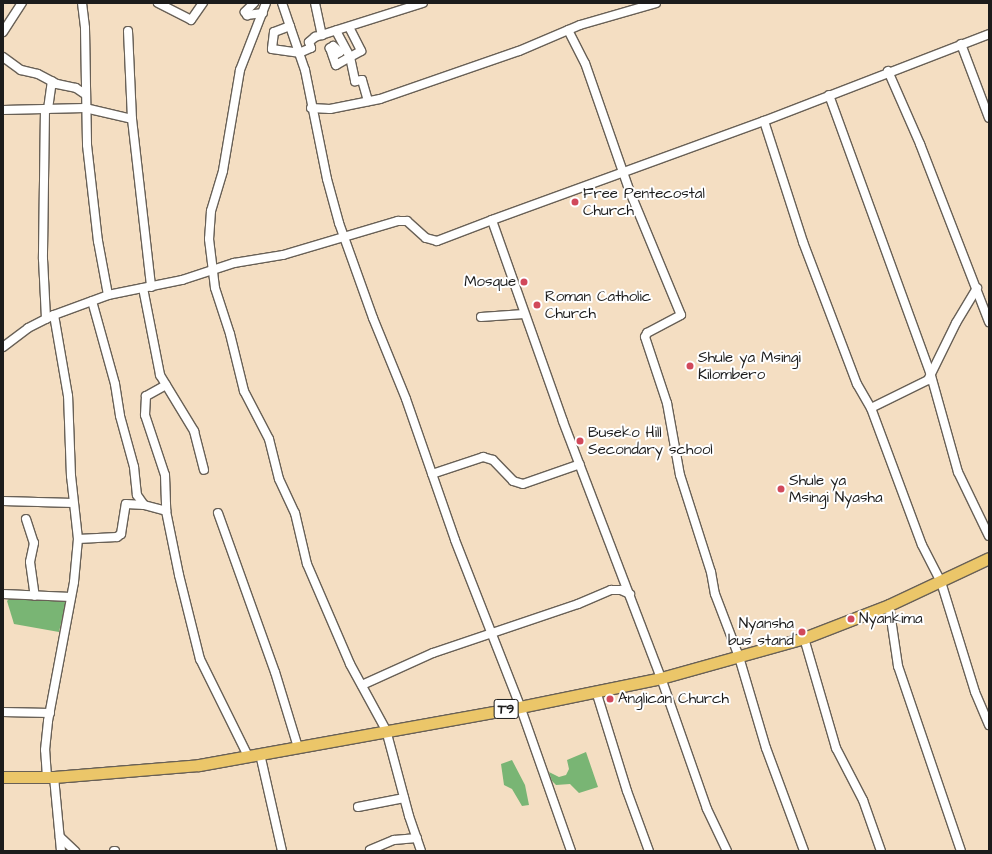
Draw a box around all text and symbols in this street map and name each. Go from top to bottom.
place label: Free Pentecostal Church [583,184,705,219]
marker: Free Pentecostal Church [570,197,580,207]
place label: Mosque [464,273,516,291]
marker: Mosque [519,277,529,287]
place label: Roman Catholic Church [545,287,651,322]
marker: Roman Catholic Church [532,300,542,310]
place label: Shule ya Msingi Kilombero [698,348,801,383]
marker: Shule ya Msingi Kilombero [685,361,695,371]
place label: Buseko Hill Secondary school [588,423,713,458]
marker: Buseko Hill Secondary school [575,436,585,446]
place label: Shule ya Msingi Nyasha [789,471,883,506]
marker: Shule ya Msingi Nyasha [776,484,786,494]
place label: Nyankima [859,610,923,628]
place label: Nyansha bus stand [728,614,794,649]
marker: Nyankima [846,614,856,624]
marker: Nyansha bus stand [797,627,807,637]
place label: Anglican Church [618,690,729,708]
marker: Anglican Church [605,694,615,704]
road number: T9 [493,697,519,721]

